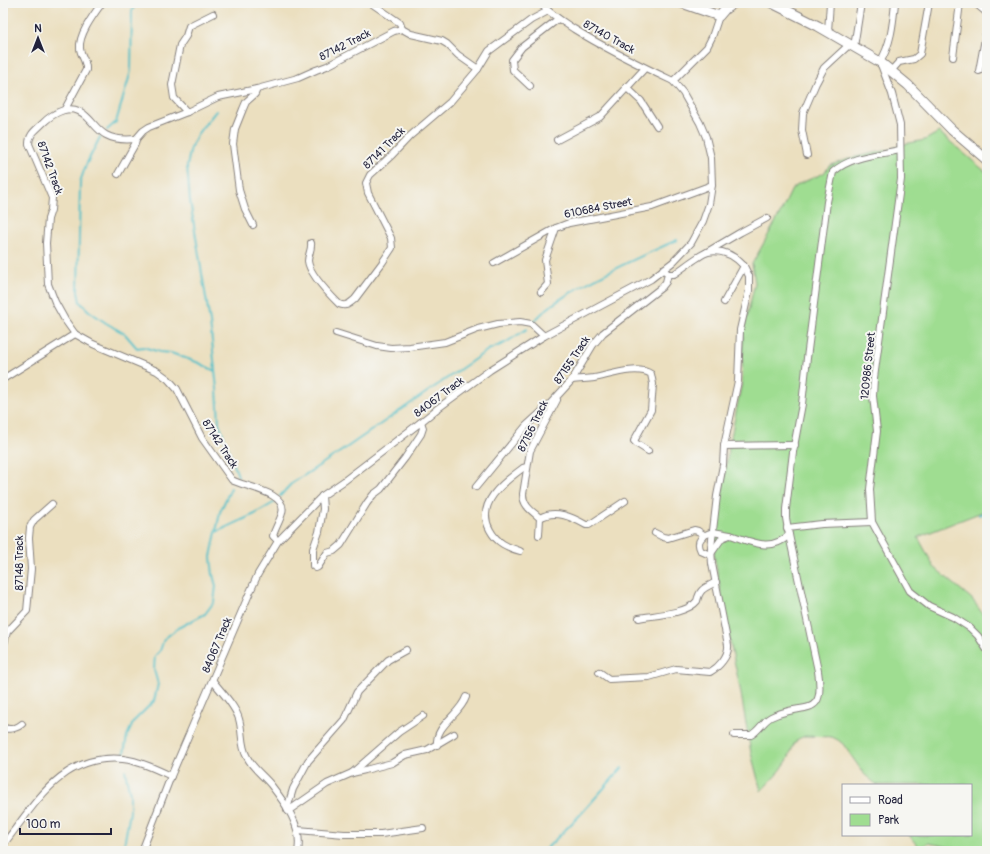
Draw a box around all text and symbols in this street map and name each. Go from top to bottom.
north arrow [18,18,58,58]
street label: 87140 Track [581,18,637,57]
text: N [34,22,42,35]
street label: 87142 Track [317,26,373,63]
street label: 87141 Track [360,124,408,172]
street label: 87142 Track [34,140,66,197]
street label: 610684 Street [563,195,634,221]
street label: 120986 Street [858,331,878,400]
street label: 87155 Track [551,333,593,386]
street label: 84067 Track [412,374,467,420]
street label: 87156 Track [515,398,551,454]
street label: 87142 Track [199,417,241,471]
street label: 87148 Track [13,535,26,590]
street label: 84067 Track [200,615,235,675]
legend [842,784,972,836]
text: Road [878,793,903,808]
scale bar [20,810,111,836]
text: Park [878,813,899,828]
text: 100 m [26,817,61,832]

